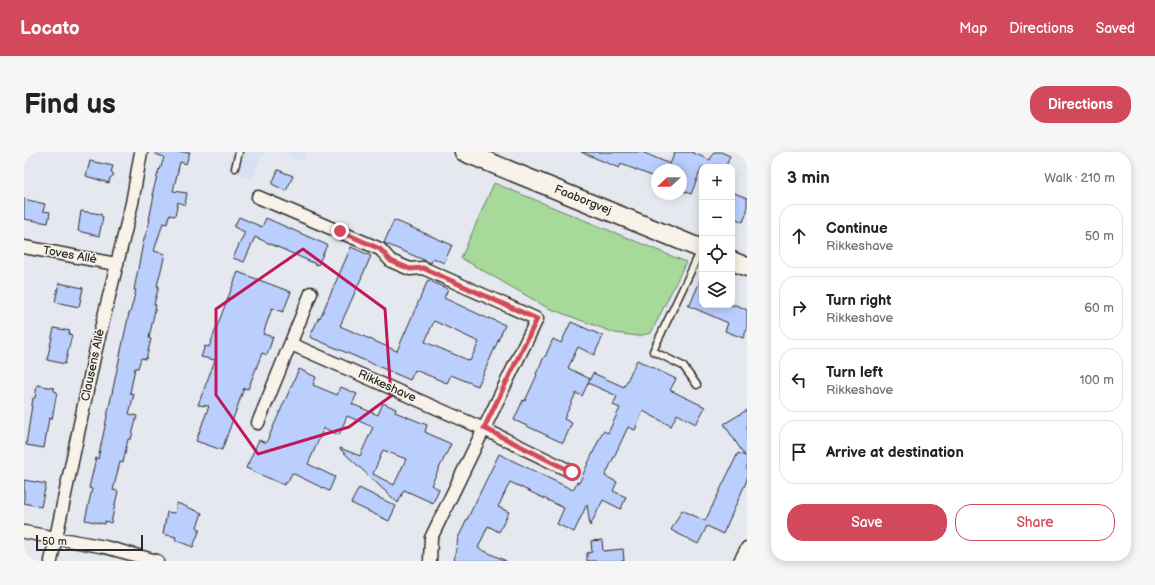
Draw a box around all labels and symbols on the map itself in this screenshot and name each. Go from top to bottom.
north arrow [651,164,687,200]
street label: Faaborgvej [552,182,614,218]
route end [331,222,349,240]
street label: Toves Allé [42,243,98,267]
street label: Clausens Allé [78,328,108,402]
street label: Rikkeshave [356,367,418,405]
route start [563,463,581,481]
scale bar [36,533,143,552]

